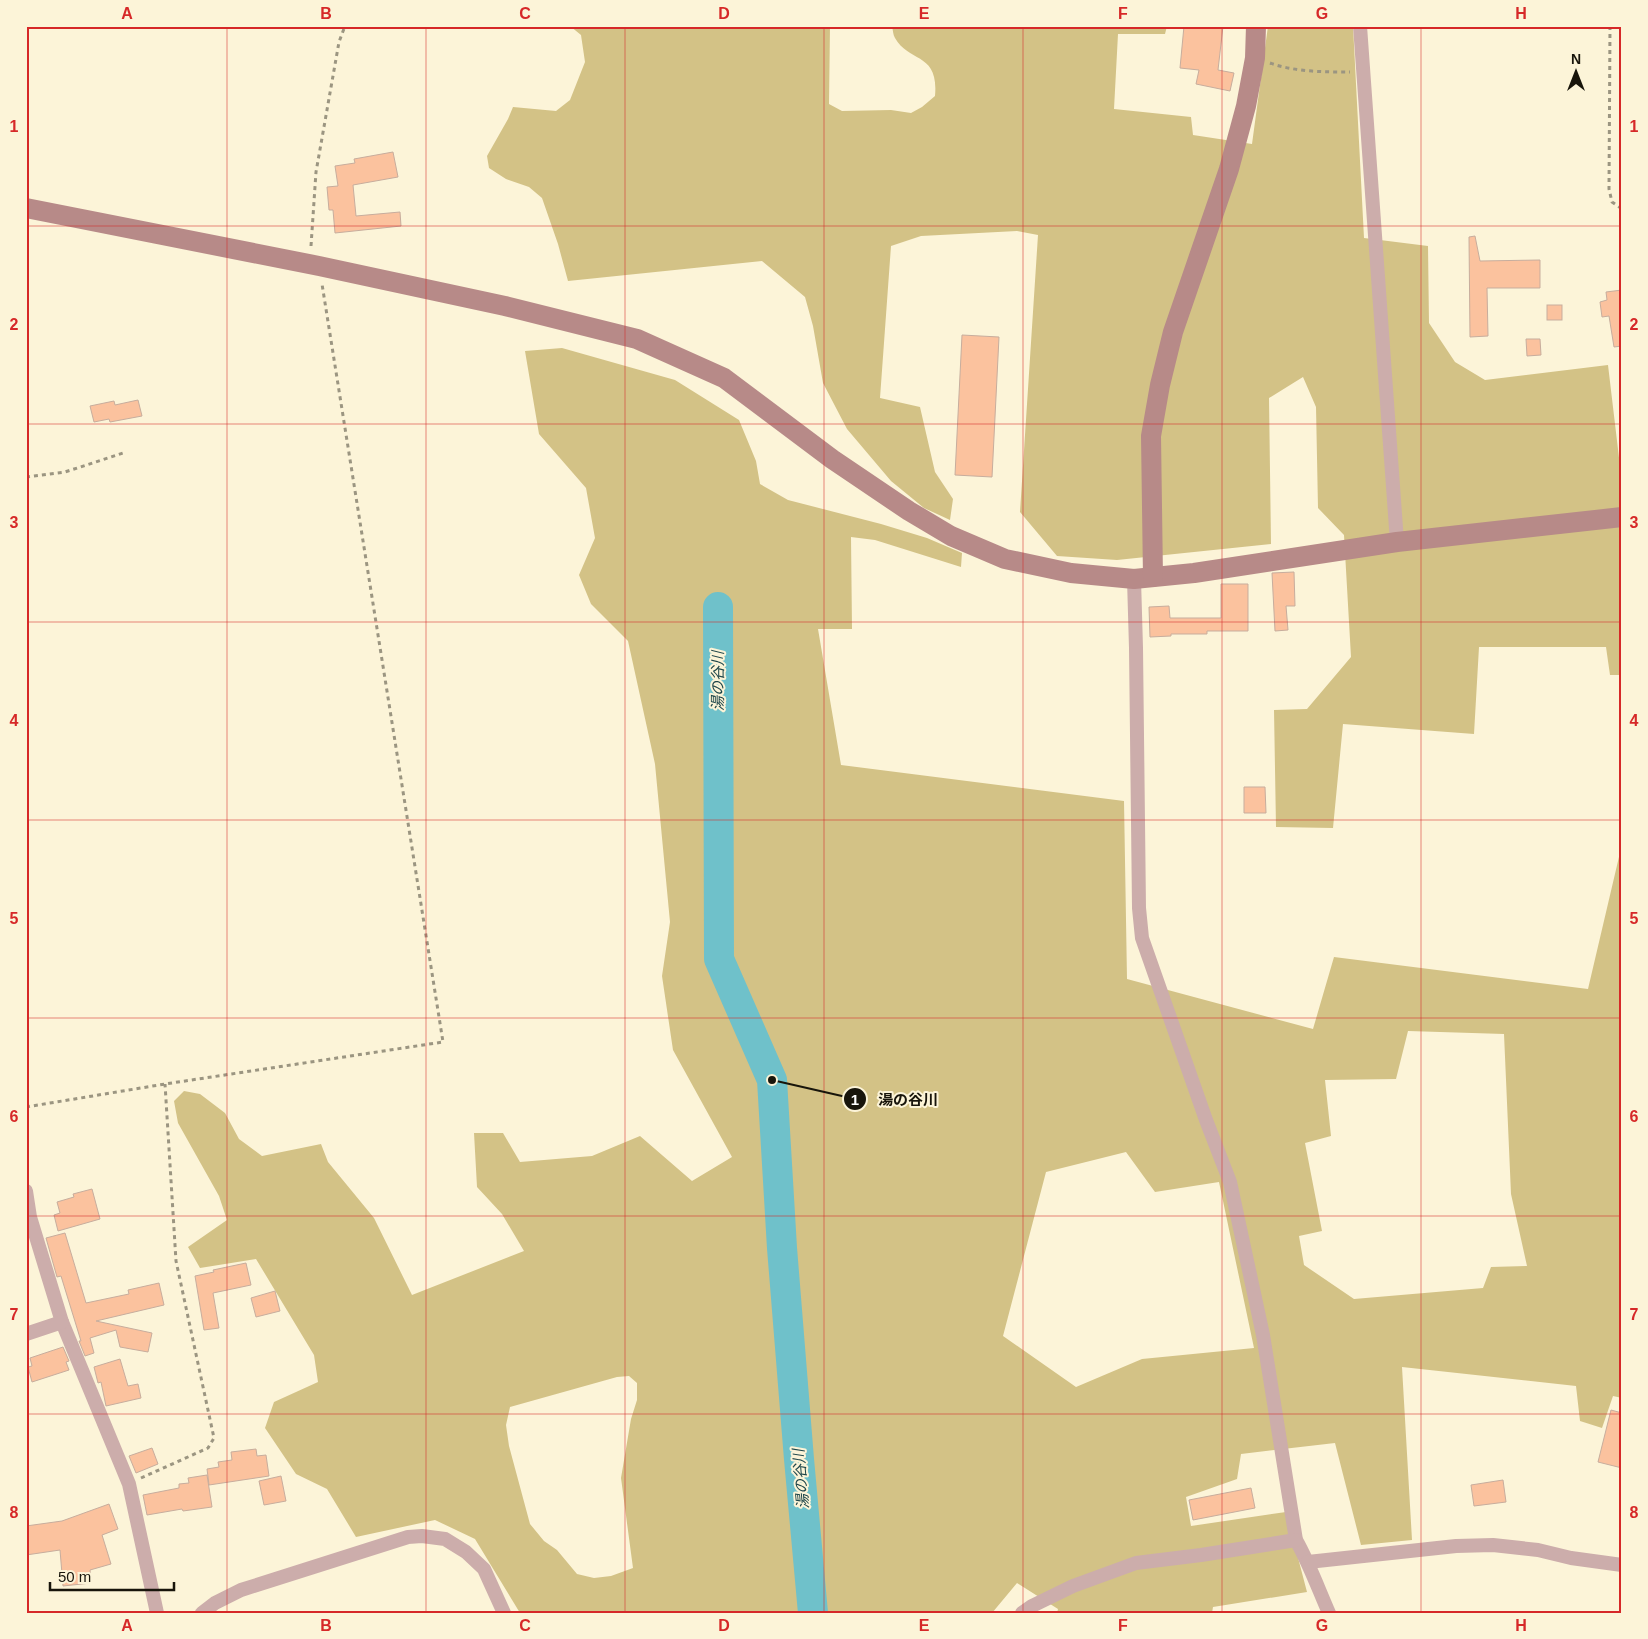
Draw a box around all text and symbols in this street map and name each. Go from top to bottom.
text: A [121,5,133,22]
text: B [320,5,332,22]
text: C [519,5,531,22]
text: D [718,5,730,22]
text: E [919,5,930,22]
text: F [1118,5,1128,22]
text: G [1316,5,1328,22]
text: H [1515,5,1527,22]
north arrow [1550,48,1600,98]
text: N [1571,51,1581,67]
text: 1 [10,118,19,135]
text: 1 [1630,118,1639,135]
text: 2 [10,316,19,333]
text: 2 [1630,316,1639,333]
text: 3 [10,514,19,531]
text: 3 [1630,514,1639,531]
water label: 湯の谷川 [709,649,726,711]
text: 4 [10,712,19,729]
text: 4 [1630,712,1639,729]
text: 5 [10,910,19,927]
text: 5 [1630,910,1639,927]
callout: 湯の谷川 [843,1084,948,1114]
text: 1 [851,1091,859,1108]
text: 湯の谷川 [878,1091,938,1108]
text: 6 [10,1108,19,1125]
text: 6 [1630,1108,1639,1125]
text: 7 [10,1306,19,1323]
text: 7 [1630,1306,1639,1323]
water label: 湯の谷川 [789,1446,812,1510]
text: 8 [10,1504,19,1521]
text: 8 [1630,1504,1639,1521]
scale bar [50,1559,174,1591]
text: 50 m [58,1568,91,1585]
text: A [121,1617,133,1634]
text: B [320,1617,332,1634]
text: C [519,1617,531,1634]
text: D [718,1617,730,1634]
text: E [919,1617,930,1634]
text: F [1118,1617,1128,1634]
text: G [1316,1617,1328,1634]
text: H [1515,1617,1527,1634]

